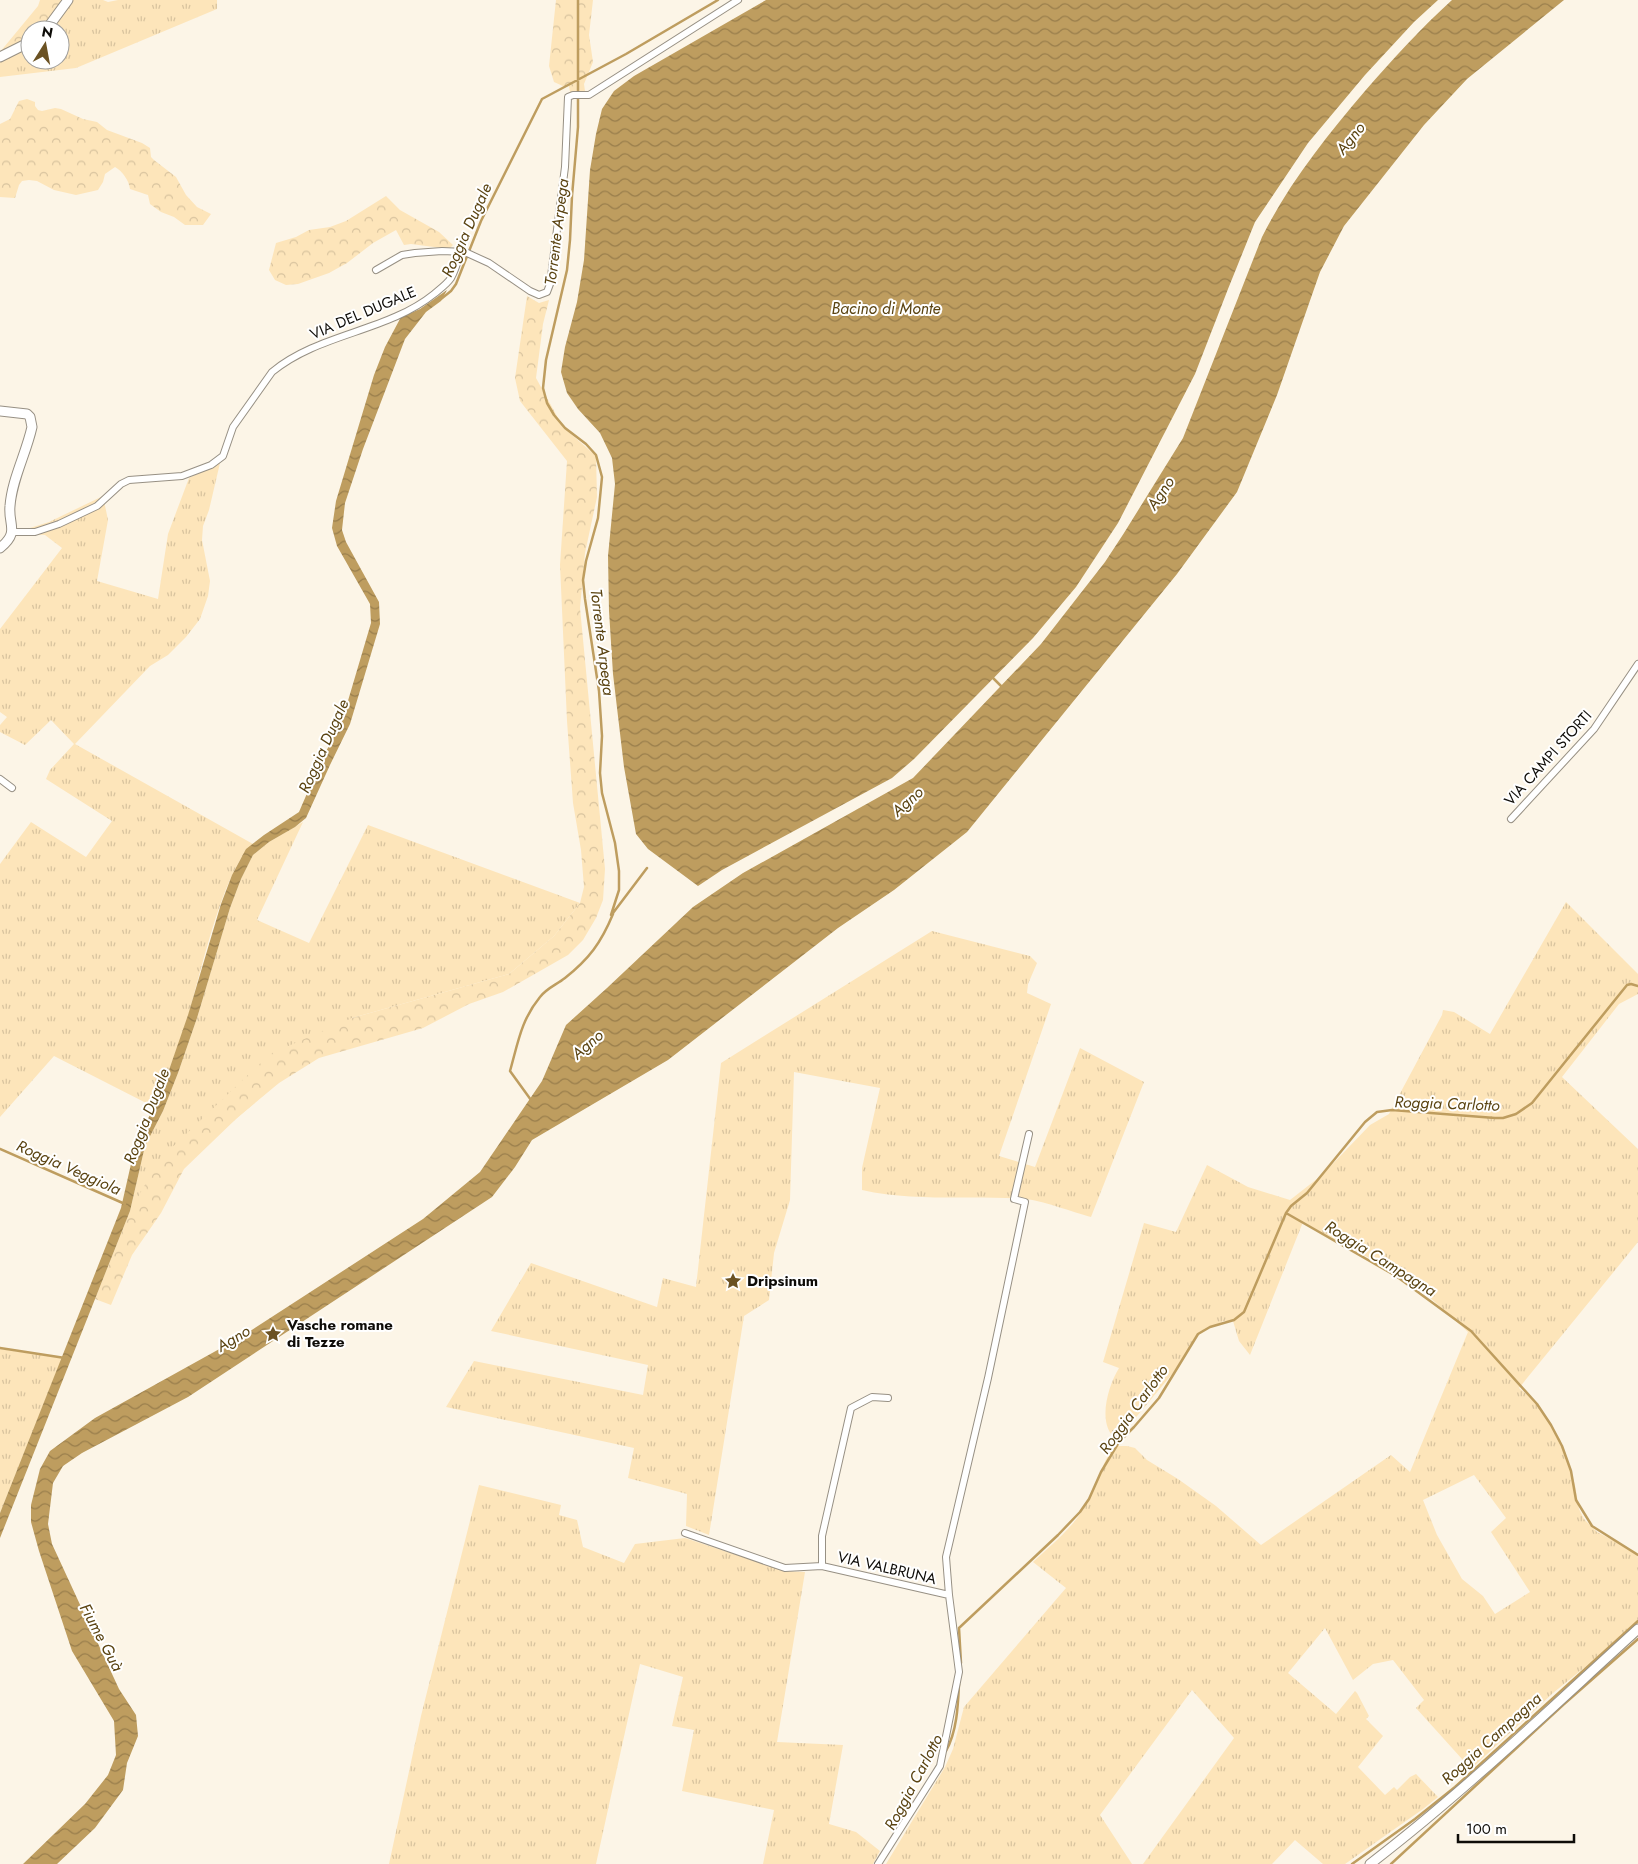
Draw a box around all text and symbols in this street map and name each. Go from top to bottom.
north arrow [20,20,70,70]
text: N [40,21,55,43]
water label: Agno [1330,117,1371,160]
water label: Torrente Arpega [539,177,574,287]
water label: Roggia Dugale [436,180,497,281]
street label: VIA DEL DUGALE [307,281,419,345]
water label: Bacino di Monte [831,297,941,320]
water label: Agno [1140,472,1180,515]
water label: Torrente Arpega [585,587,620,697]
water label: Roggia Dugale [293,696,354,797]
street label: VIA CAMPI STORTI [1499,705,1597,811]
water label: Agno [886,781,929,823]
water label: Agno [566,1024,609,1065]
water label: Roggia Dugale [118,1065,175,1167]
water label: Roggia Carlotto [1394,1090,1501,1117]
water label: Roggia Veggiola [13,1134,125,1201]
water label: Roggia Campagna [1320,1215,1441,1302]
place label: Dripsinum [747,1270,818,1292]
place icon: Dripsinum [723,1271,743,1291]
place label: Vasche romane di Tezze [286,1314,393,1353]
water label: Agno [211,1319,255,1358]
place icon: Vasche romane di Tezze [263,1324,283,1344]
water label: Roggia Carlotto [1093,1360,1174,1459]
street label: VIA VALBRUNA [835,1546,939,1590]
water label: Fiume Guà [74,1599,129,1675]
water label: Roggia Campagna [1436,1687,1547,1790]
water label: Roggia Carlotto [879,1730,949,1834]
scale bar [1458,1812,1574,1844]
text: 100 m [1466,1818,1507,1840]

